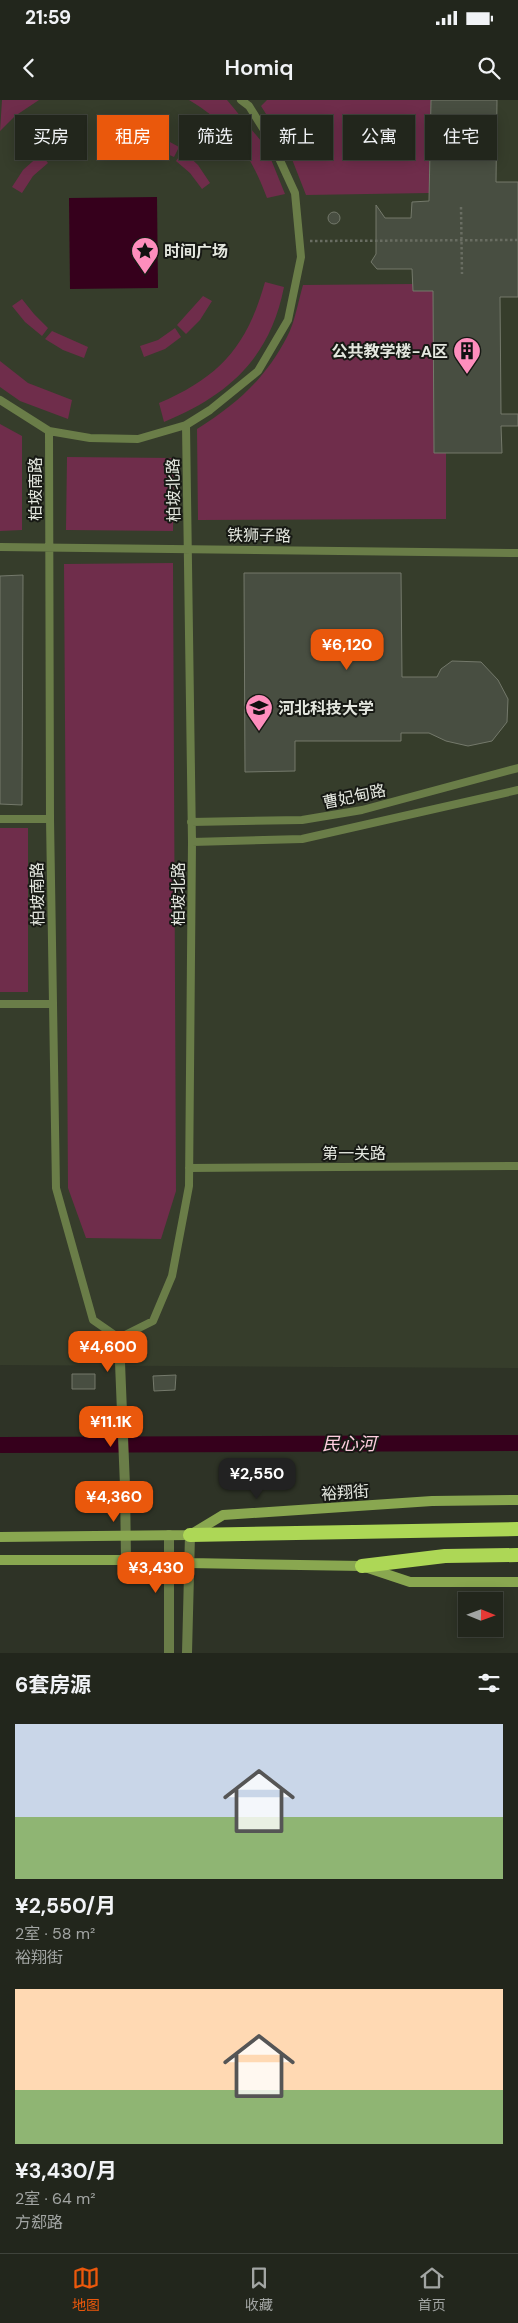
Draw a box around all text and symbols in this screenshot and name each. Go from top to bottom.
text: 21:59 [25,5,71,30]
text: Homiq [224,53,294,82]
icon: back [15,54,43,82]
icon: search [475,54,503,82]
chip: 买房 [15,115,87,160]
chip: 租房 [97,115,169,160]
chip: 筛选 [179,115,251,160]
chip: 新上 [261,115,333,160]
chip: 公寓 [343,115,415,160]
chip: 住宅 [425,115,497,160]
place icon: 时间广场 [130,236,160,275]
place label: 时间广场 [164,241,228,262]
building icon: 公共教学楼-A区 [452,336,482,375]
place label: 公共教学楼-A区 [331,341,448,362]
street label: 柏坡南路 [25,457,46,521]
street label: 柏坡北路 [162,458,185,522]
street label: 铁狮子路 [227,524,291,547]
pin: ¥6,120 [306,628,388,671]
text: ¥6,120 [322,634,372,655]
school or university icon: 河北科技大学 [244,693,274,732]
place label: 河北科技大学 [278,698,374,719]
street label: 曹妃甸路 [321,780,388,813]
street label: 柏坡南路 [26,862,49,926]
street label: 柏坡北路 [168,862,189,926]
street label: 第一关路 [322,1143,386,1164]
pin: ¥4,600 [67,1330,149,1373]
text: ¥4,600 [79,1336,137,1357]
pin: ¥11.1K [70,1406,152,1448]
text: ¥11.1K [90,1411,132,1432]
water label: 民心河 [322,1432,379,1456]
pin: ¥2,550 [216,1458,298,1500]
text: ¥2,550 [230,1463,284,1484]
pin: ¥4,360 [73,1480,155,1523]
street label: 裕翔街 [320,1480,370,1505]
text: ¥4,360 [86,1486,142,1507]
pin: ¥3,430 [115,1552,197,1594]
text: ¥3,430 [128,1557,184,1578]
north arrow [458,1592,502,1638]
map controls [458,1592,503,1637]
icon: filters [475,1669,503,1697]
text: 6套房源 [15,1671,91,1699]
icon: home [214,1756,304,1846]
text: ¥2,550/月 [15,1892,116,1920]
text: 2室 · 58 m² [15,1923,95,1944]
text: 裕翔街 [15,1947,63,1968]
icon: home [214,2021,304,2111]
text: ¥3,430/月 [15,2157,117,2185]
text: 2室 · 64 m² [15,2188,95,2209]
text: 方郄路 [15,2212,63,2233]
tab: 地图 [72,2264,100,2314]
tab: 收藏 [245,2264,273,2314]
tab: 首页 [418,2264,446,2314]

